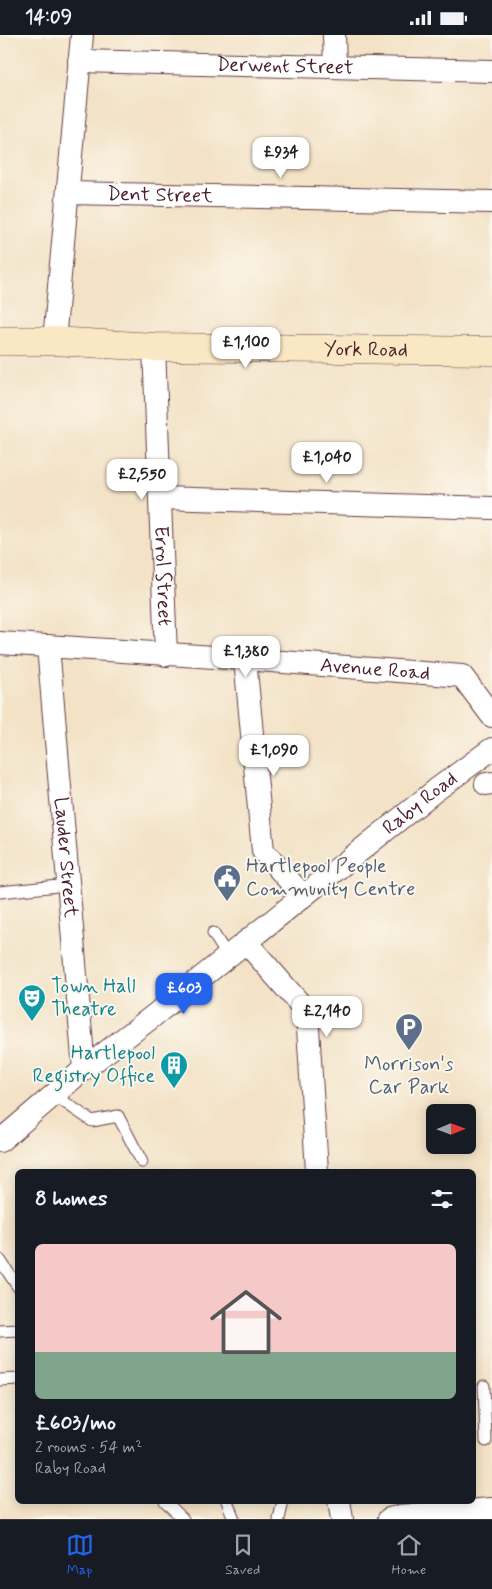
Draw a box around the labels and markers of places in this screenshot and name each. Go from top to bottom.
pin: £934 [251,137,311,179]
pin: £1,100 [205,327,287,369]
pin: £1,040 [286,441,368,484]
pin: £2,550 [101,459,183,501]
pin: £1,380 [205,635,287,678]
pin: £1,090 [233,735,315,777]
place label: Hartlepool People Community Centre [246,853,415,903]
public building icon: Hartlepool People Community Centre [212,863,242,902]
place label: Town Hall Theatre [51,973,135,1023]
pin: £603 [154,973,214,1015]
theatre icon: Town Hall Theatre [17,983,47,1022]
pin: £2,140 [286,995,368,1038]
parking icon: Morrison's Car Park [394,1012,424,1051]
place label: Hartlepool Registry Office [33,1040,155,1092]
building icon: Hartlepool Registry Office [159,1050,189,1089]
place label: Morrison's Car Park [364,1051,454,1101]

